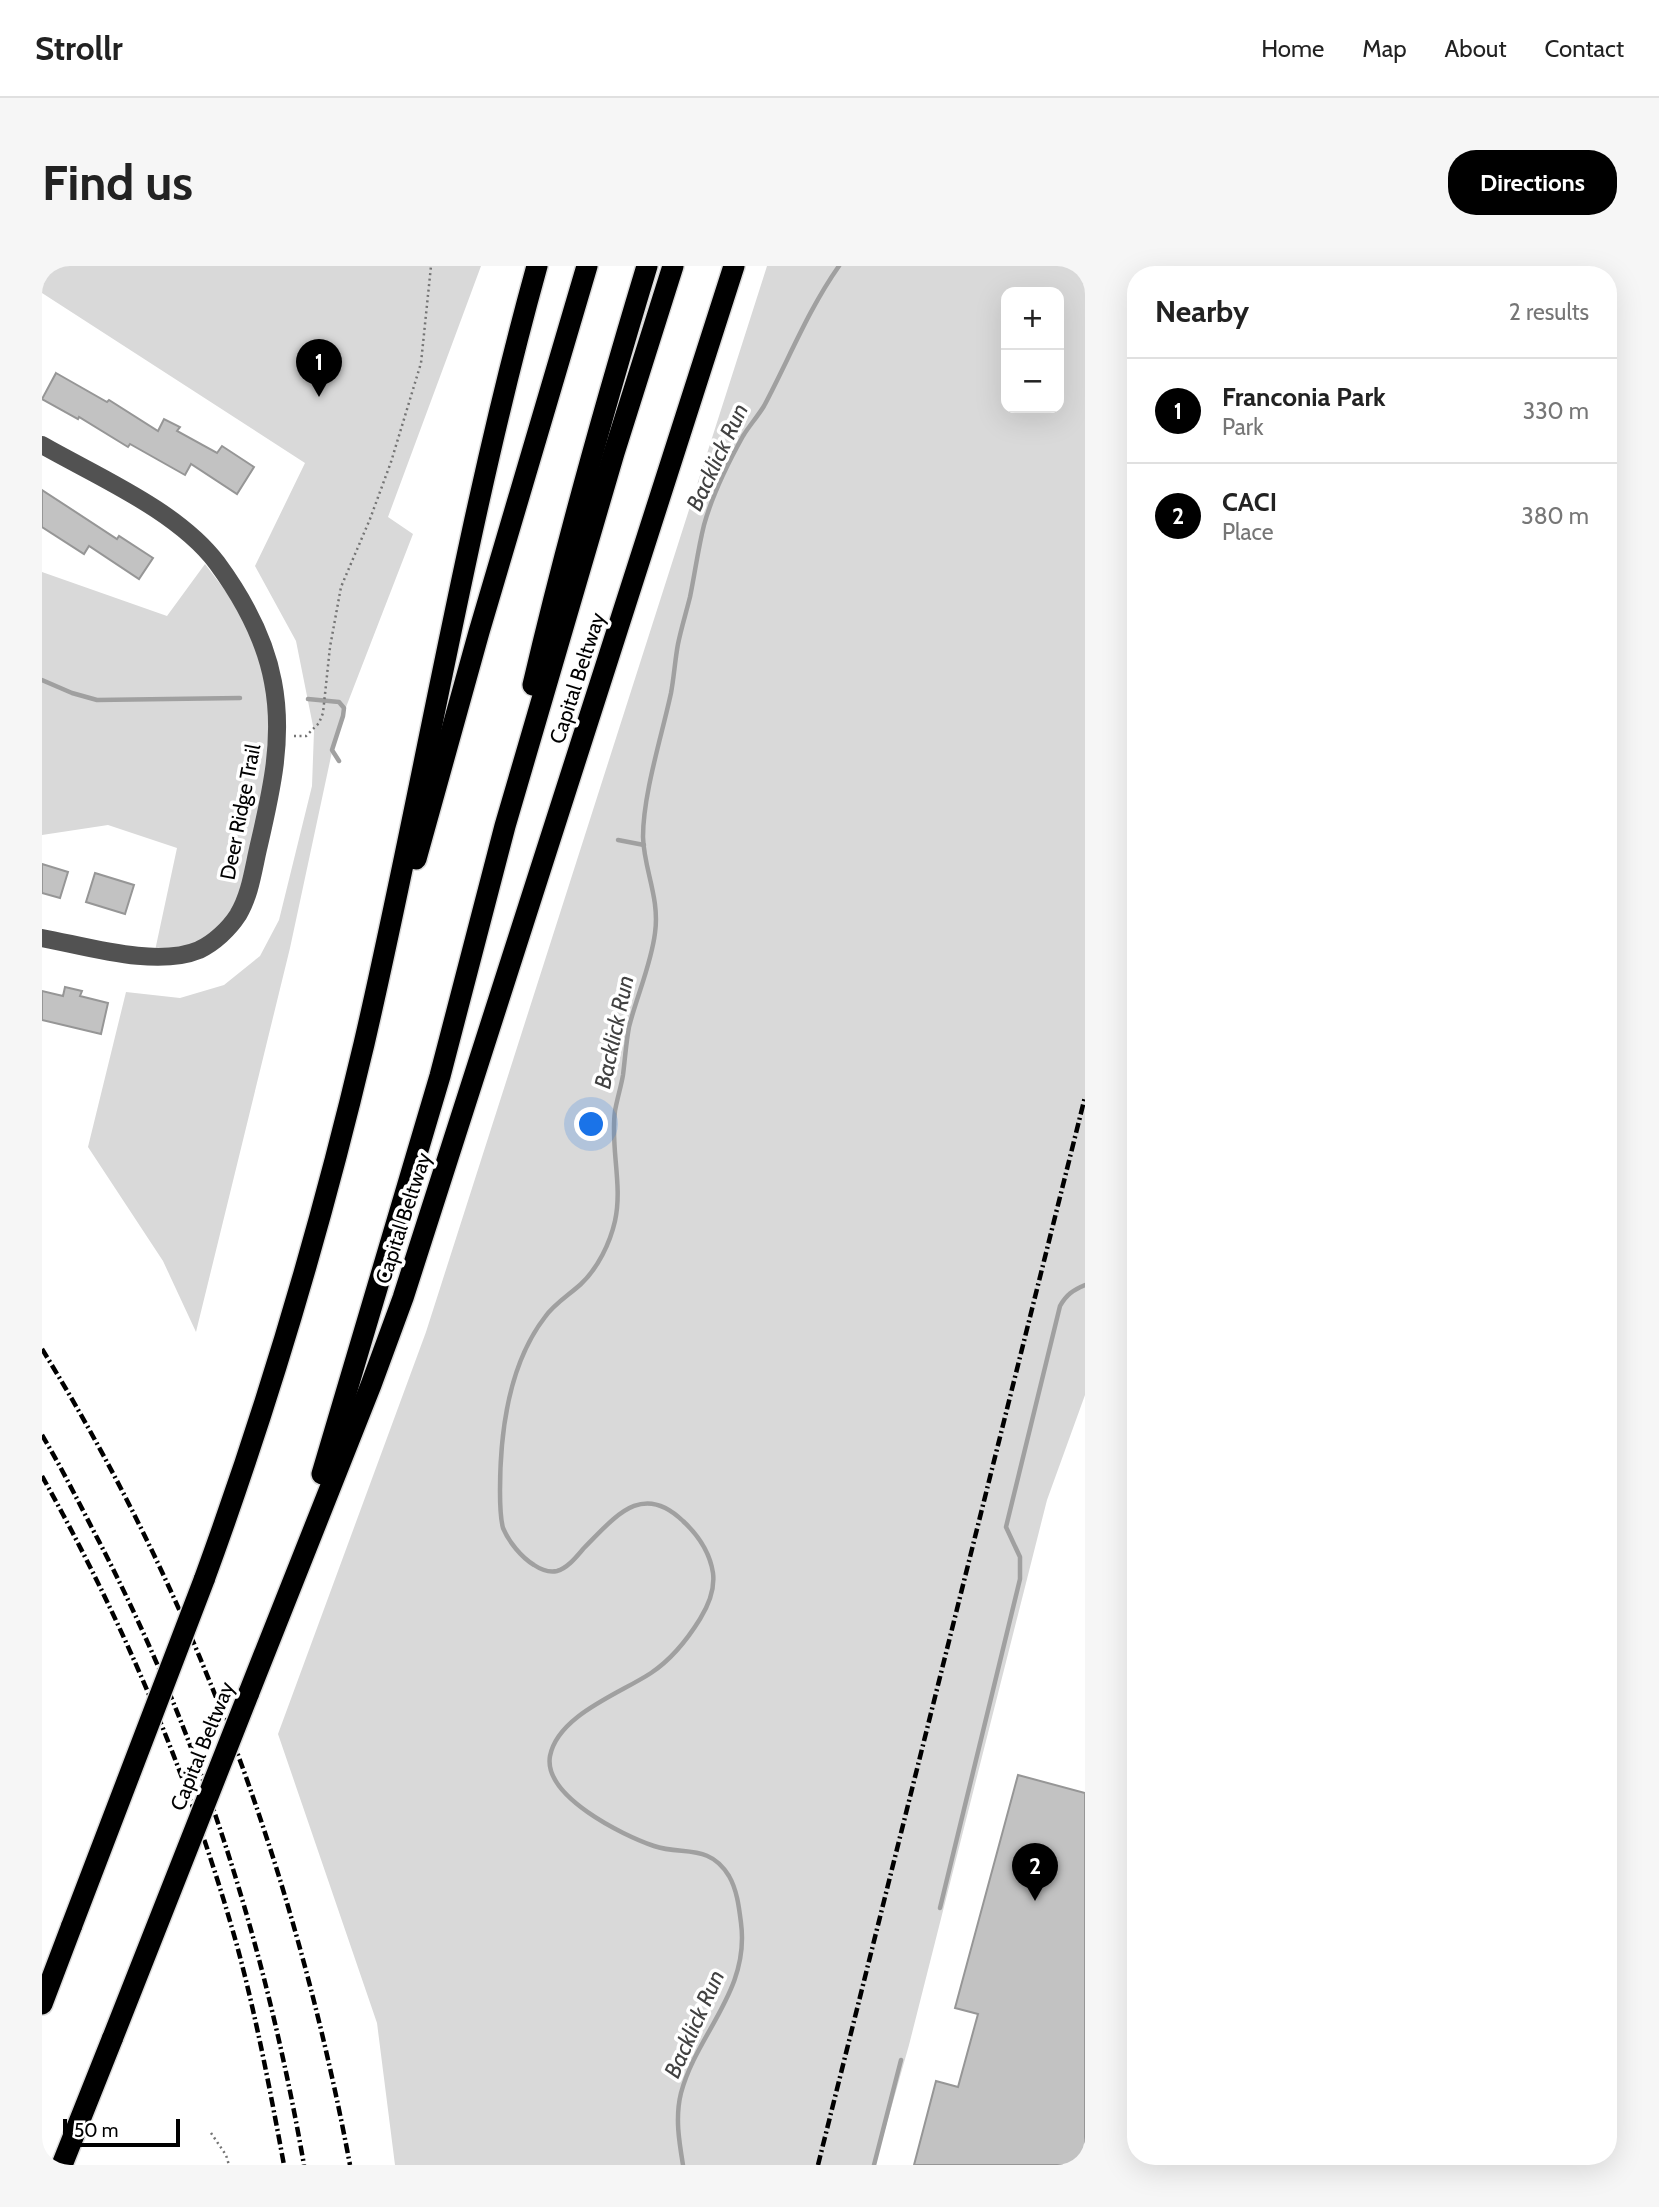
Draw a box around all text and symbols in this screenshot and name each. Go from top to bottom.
text: Strollr [35,28,123,68]
text: Home [1261,34,1324,63]
text: Map [1362,34,1407,63]
text: About [1445,34,1507,63]
text: Contact [1545,34,1624,63]
button: Directions [1448,150,1617,215]
text: Find us [42,153,193,212]
map controls [1001,287,1064,413]
button: + [1001,287,1064,350]
text: Nearby [1155,293,1249,330]
text: 2 results [1509,298,1589,326]
pin: 1 [296,339,342,397]
button: − [1001,350,1064,413]
text: Franconia Park [1222,381,1386,413]
text: 1 [1174,397,1182,425]
text: 330 m [1523,397,1589,425]
water label: Backlick Run [680,399,754,515]
text: Park [1222,413,1263,441]
text: CACI [1222,486,1277,518]
text: 2 [1172,502,1184,530]
text: 380 m [1521,502,1589,530]
text: Place [1222,518,1274,546]
street label: Capital Beltway [544,609,610,747]
street label: Deer Ridge Trail [215,742,265,882]
water label: Backlick Run [588,973,640,1091]
your location [574,1107,608,1141]
street label: Capital Beltway [370,1149,436,1287]
street label: Capital Beltway [165,1678,239,1814]
pin: 2 [1012,1843,1058,1901]
water label: Backlick Run [658,1966,730,2082]
scale bar [63,2116,180,2148]
text: 50 m [74,2119,118,2142]

